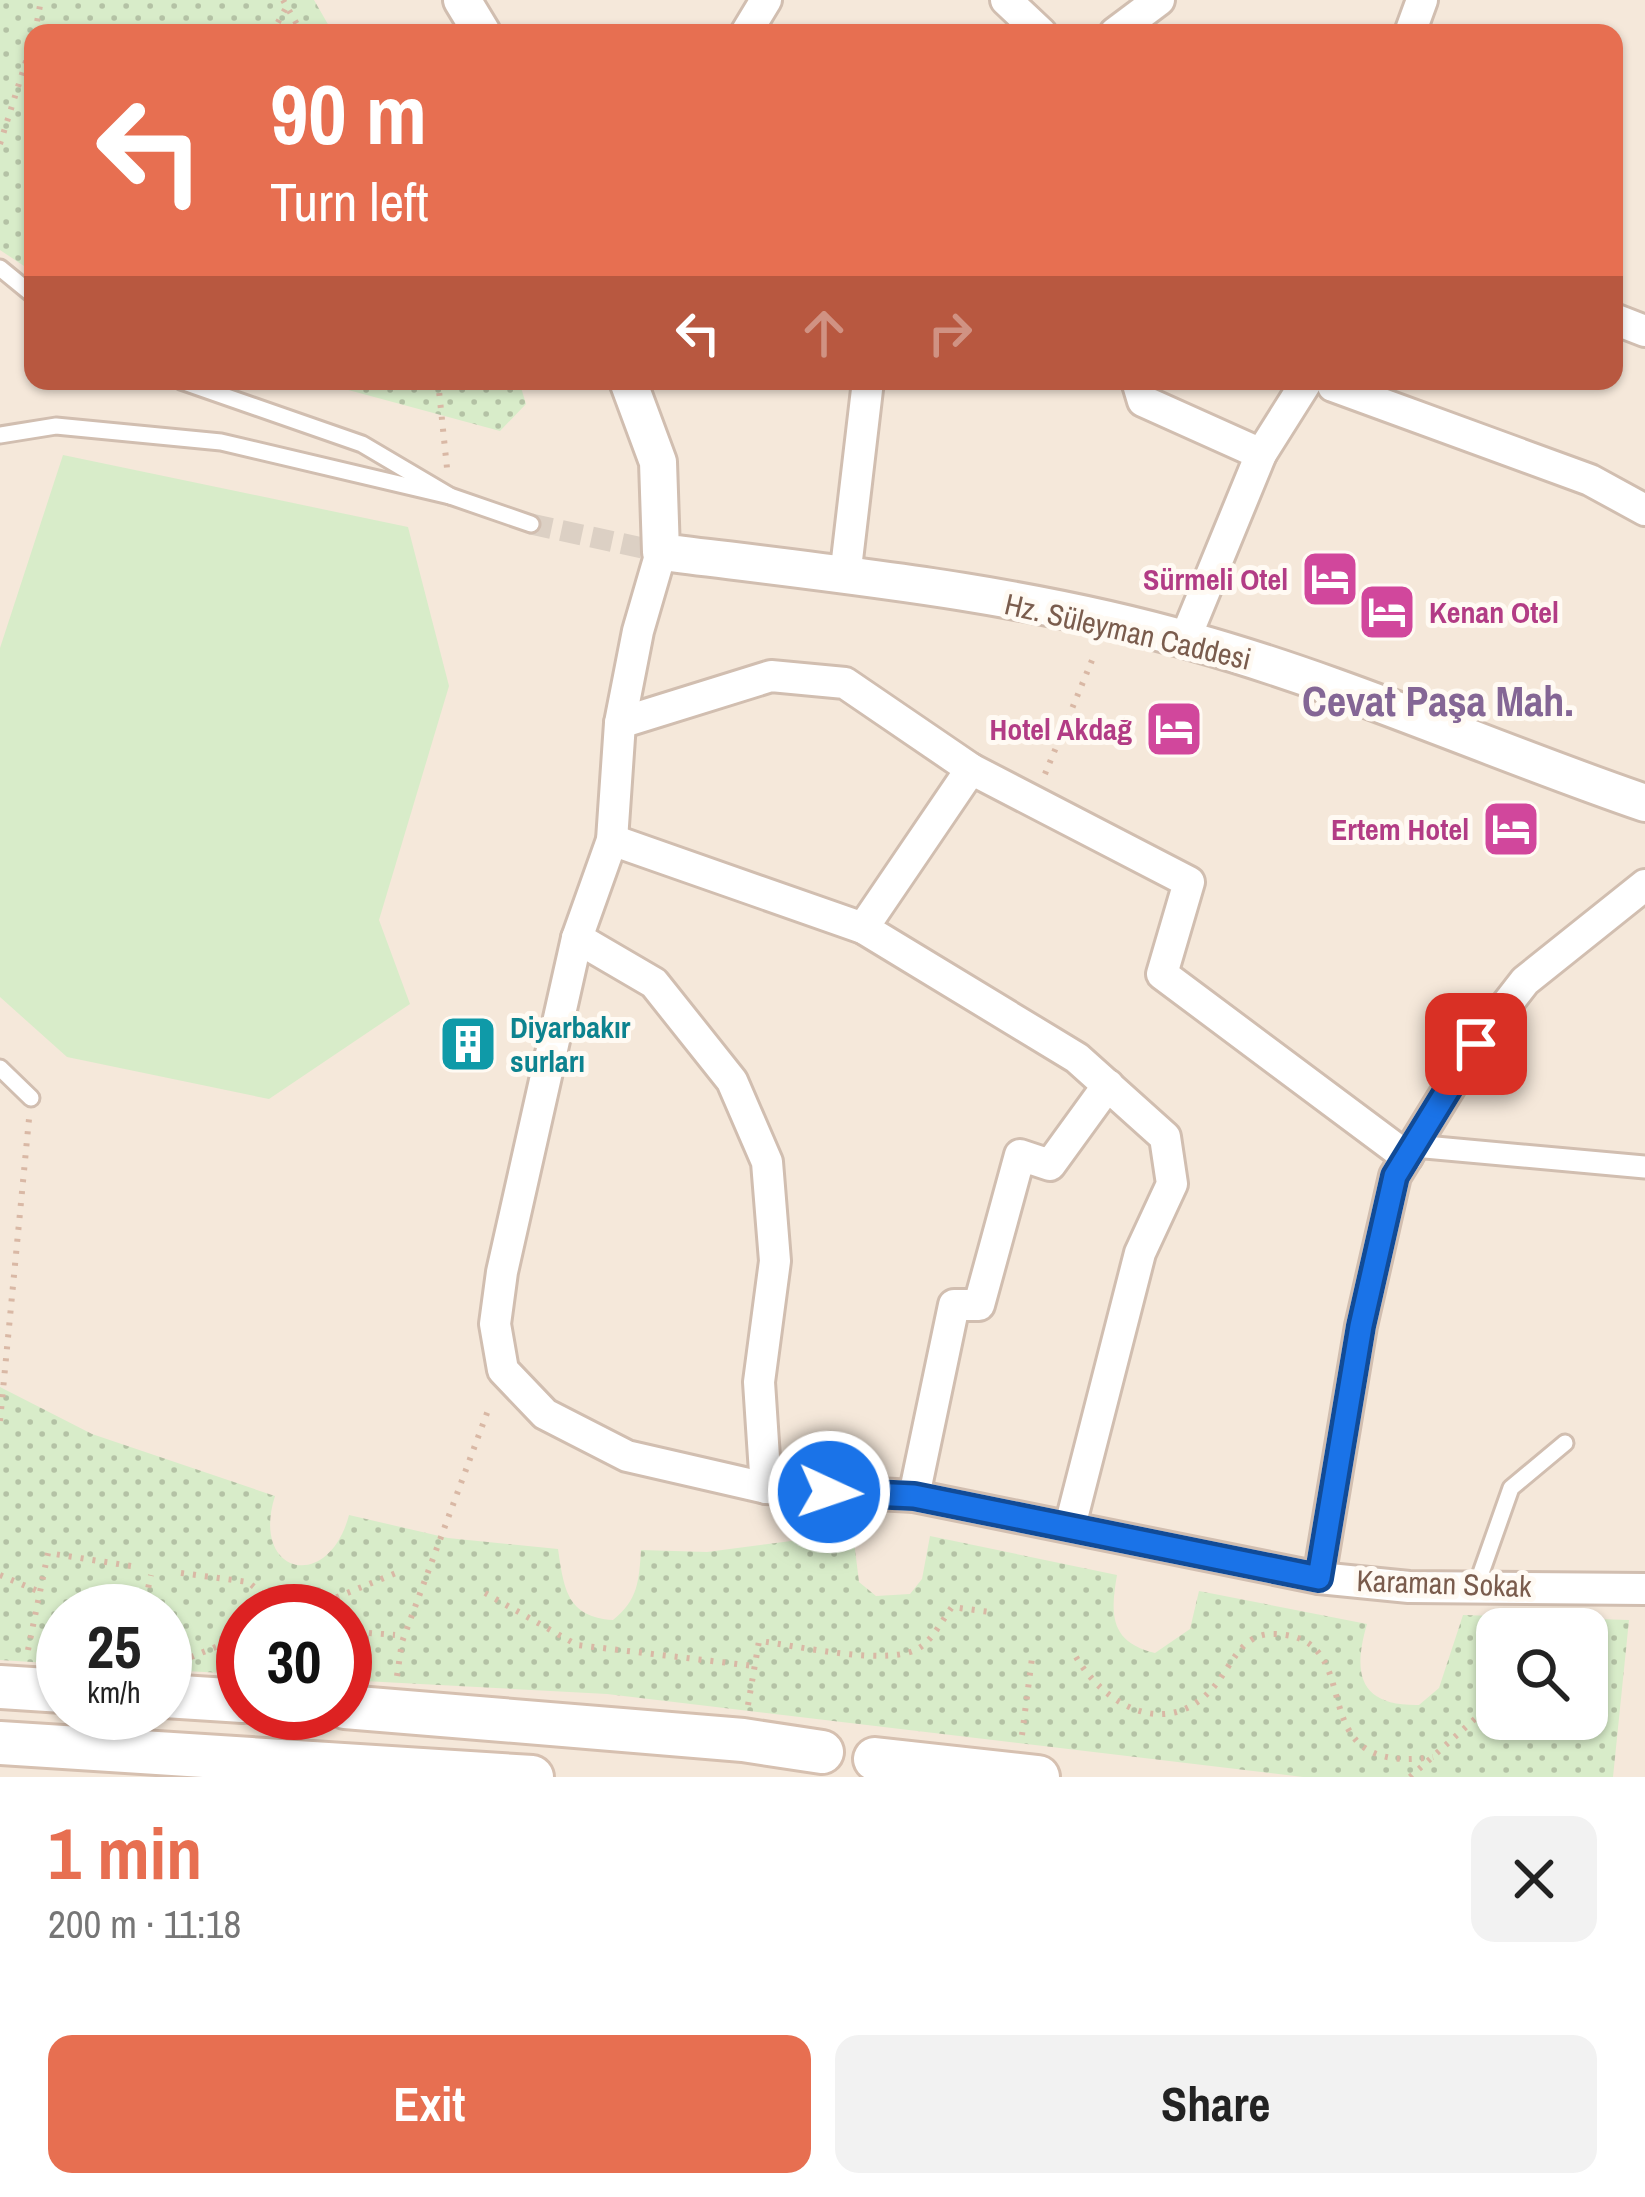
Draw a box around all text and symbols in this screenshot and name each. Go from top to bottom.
text: 90 m [270,57,427,170]
icon: left [72,72,228,228]
text: Turn left [270,165,429,238]
icon: left [665,300,731,366]
icon: ahead [791,300,857,366]
icon: right [917,300,983,366]
hotel icon: Sürmeli Otel [1299,548,1361,610]
place label: Sürmeli Otel [1143,559,1288,599]
hotel icon: Kenan Otel [1356,581,1418,643]
street label: Hz. Süleyman Caddesi [1001,583,1255,679]
place label: Kenan Otel [1429,592,1559,632]
district label: Cevat Paşa Mah. [1302,673,1574,729]
hotel icon: Hotel Akdağ [1143,698,1205,760]
place label: Hotel Akdağ [989,709,1132,749]
hotel icon: Ertem Hotel [1480,798,1542,860]
place label: Ertem Hotel [1331,809,1469,849]
pin [1425,993,1527,1095]
place label: Diyarbakır surları [510,1007,631,1081]
icon: arrive [1443,1011,1509,1077]
building icon: Diyarbakır surları [437,1013,499,1075]
position arrow [766,1429,892,1555]
street label: Karaman Sokak [1356,1560,1533,1606]
speed limit sign: 30 [216,1584,372,1740]
text: 25 [87,1606,141,1687]
map controls [1476,1608,1608,1740]
button: search [1476,1608,1608,1740]
text: km/h [87,1672,141,1712]
text: 1 min [48,1804,202,1901]
button: close [1471,1816,1597,1942]
text: 200 m · 11:18 [48,1898,241,1950]
button: Exit [48,2035,811,2173]
button: Share [835,2035,1597,2173]

